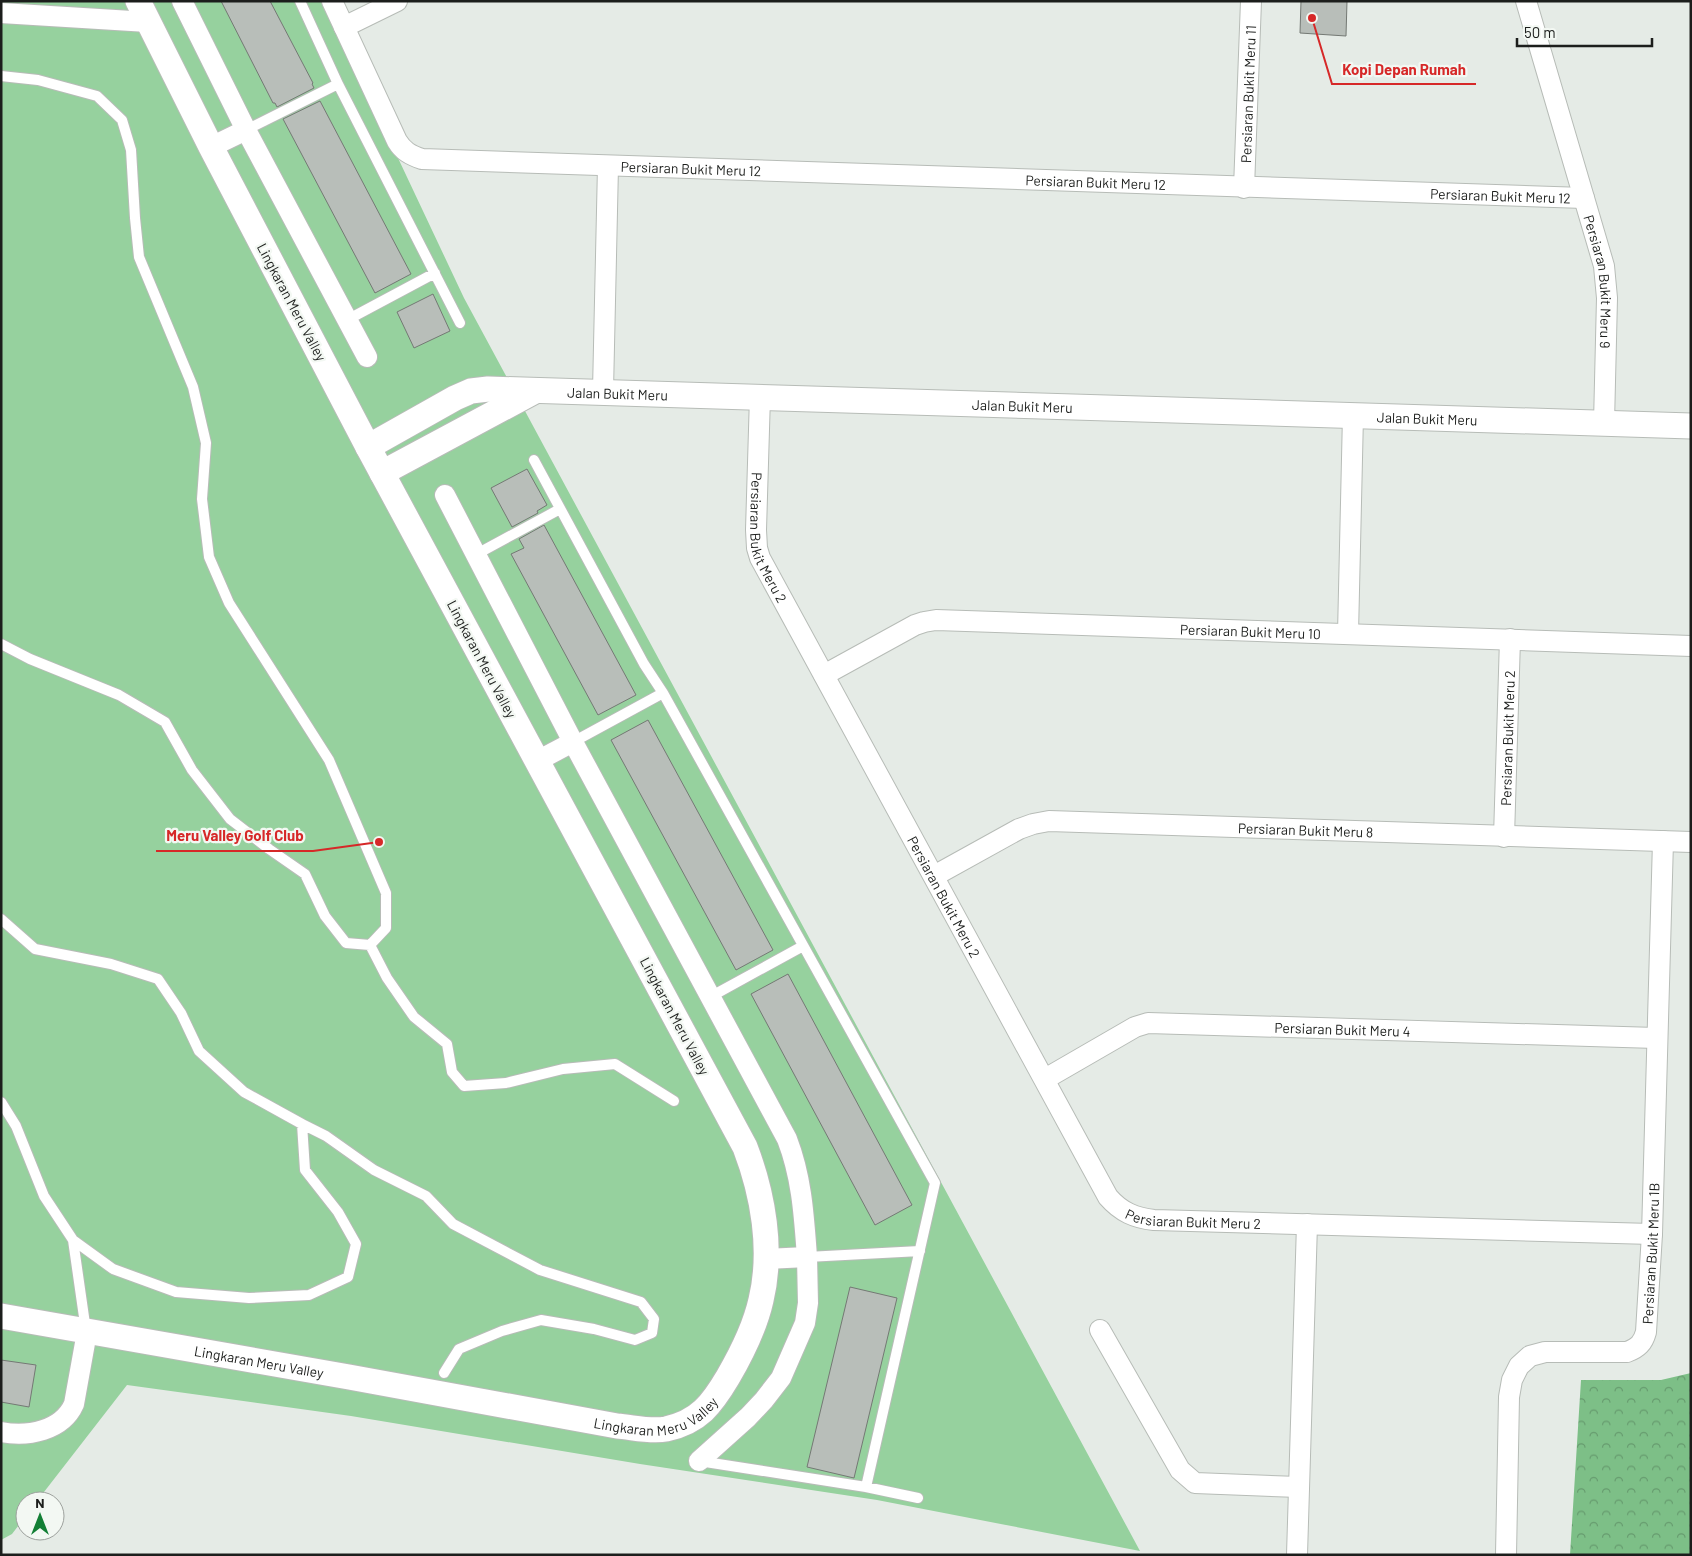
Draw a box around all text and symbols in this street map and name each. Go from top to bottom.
scale bar [1517,15,1652,47]
text: 50 m [1524,23,1556,41]
street label: Persiaran Bukit Meru 11 [1236,25,1259,163]
callout: Kopi Depan Rumah [1332,54,1476,84]
text: Kopi Depan Rumah [1342,60,1466,78]
street label: Persiaran Bukit Meru 12 [620,157,761,179]
street label: Persiaran Bukit Meru 12 [1025,171,1166,192]
street label: Persiaran Bukit Meru 12 [1430,184,1571,206]
street label: Persiaran Bukit Meru 9 [1581,213,1616,349]
street label: Lingkaran Meru Valley [254,240,330,364]
street label: Jalan Bukit Meru [567,383,668,403]
street label: Jalan Bukit Meru [972,395,1073,415]
street label: Jalan Bukit Meru [1377,408,1478,428]
street label: Persiaran Bukit Meru 2 [748,472,791,605]
street label: Lingkaran Meru Valley [444,597,520,721]
street label: Persiaran Bukit Meru 10 [1180,620,1321,642]
street label: Persiaran Bukit Meru 2 [1496,670,1518,806]
street label: Persiaran Bukit Meru 8 [1238,819,1374,840]
callout: Meru Valley Golf Club [156,821,313,851]
text: Meru Valley Golf Club [166,826,304,844]
street label: Persiaran Bukit Meru 2 [904,833,984,960]
street label: Lingkaran Meru Valley [637,954,713,1078]
street label: Persiaran Bukit Meru 4 [1274,1018,1411,1039]
street label: Persiaran Bukit Meru 1B [1638,1182,1662,1325]
street label: Persiaran Bukit Meru 2 [1123,1205,1261,1232]
street label: Lingkaran Meru Valley [193,1342,326,1381]
street label: Lingkaran Meru Valley [593,1393,721,1439]
north arrow [15,1491,65,1541]
text: N [35,1494,45,1511]

